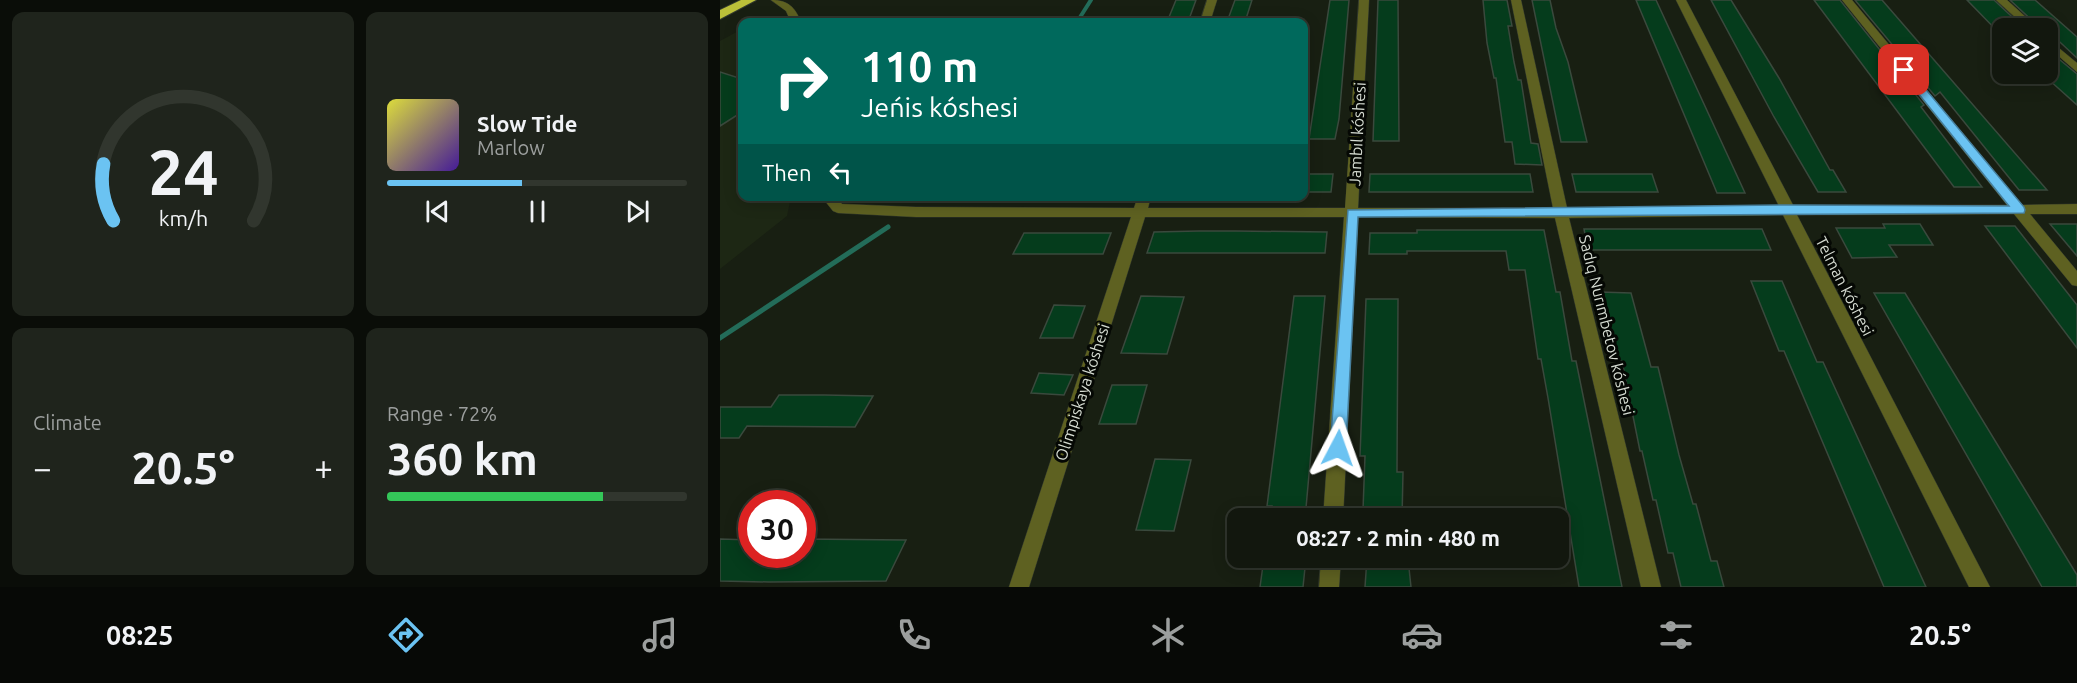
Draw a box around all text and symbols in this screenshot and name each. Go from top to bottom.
map controls [1992,18,2058,84]
button: layers [1992,18,2058,84]
icon: right [762,42,840,120]
text: 110 m [861,43,978,90]
pin [1878,44,1929,95]
icon: arrive [1887,53,1920,86]
street label: Jambıl kóshesi [1345,82,1369,186]
text: Jeńis kóshesi [861,92,1018,122]
text: Slow Tide [477,111,577,136]
text: Marlow [477,136,545,159]
text: 24 [148,137,218,207]
icon: left [824,156,857,189]
text: Then [762,160,812,185]
icon: previous [421,195,454,228]
icon: pause [521,195,554,228]
icon: next [621,195,654,228]
text: km/h [158,206,208,230]
street label: Sadıq Nurımbetov kóshesi [1576,233,1638,417]
street label: Telman kóshesi [1812,233,1878,339]
street label: Olimpiskaya kóshesi [1051,321,1113,463]
text: Range · 72% [387,402,497,425]
text: Climate [33,411,102,434]
position arrow [1306,416,1370,480]
text: 360 km [387,433,538,484]
text: 20.5° [131,442,235,493]
text: − [33,449,52,486]
text: + [314,449,333,486]
speed limit sign: 30 [738,490,816,568]
text: 08:27 · 2 min · 480 m [1296,525,1500,550]
icon: directions [385,614,427,656]
icon: music [639,614,681,656]
icon: phone [893,614,935,656]
icon: climate [1147,614,1189,656]
icon: car [1401,614,1443,656]
icon: filters [1655,614,1697,656]
text: 08:25 [106,620,174,650]
text: 20.5° [1909,620,1971,650]

